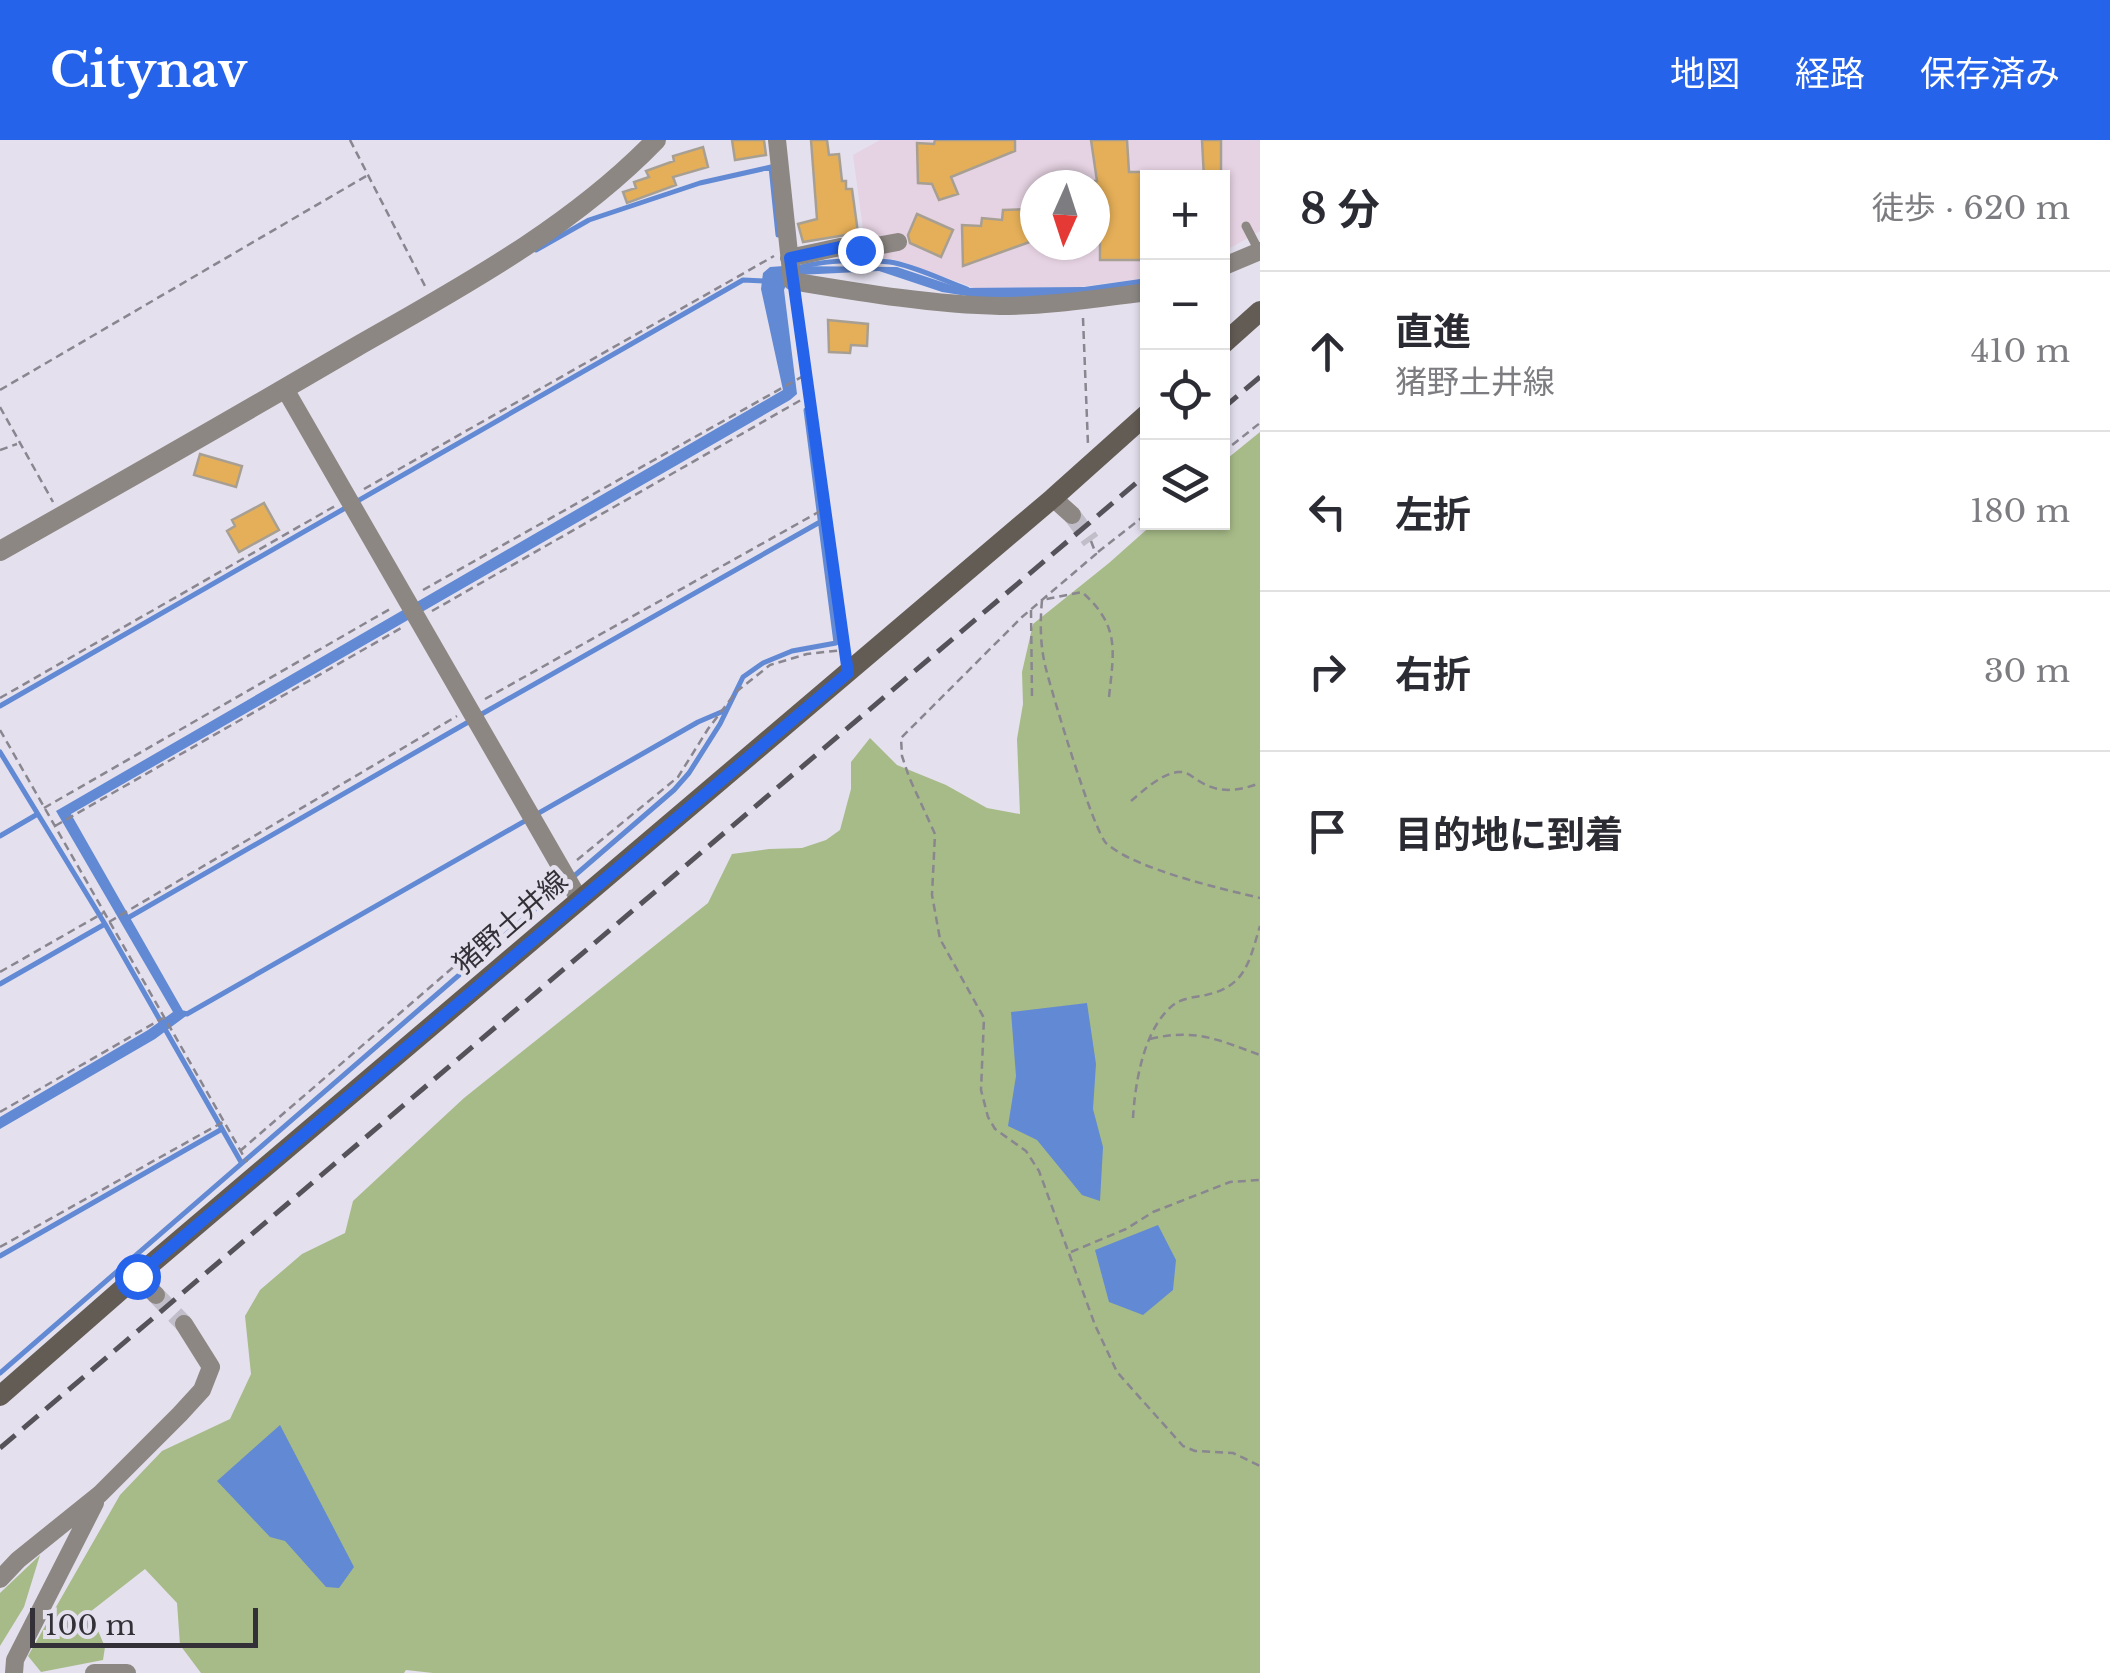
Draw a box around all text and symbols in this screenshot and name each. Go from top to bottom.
text: Citynav [50,40,247,100]
text: 地図 [1670,52,1740,95]
text: 経路 [1795,52,1865,95]
text: 保存済み [1920,52,2060,95]
north arrow [1020,170,1110,260]
map controls [1140,170,1230,530]
button: + [1140,170,1230,260]
text: 8 分 [1300,183,1380,235]
text: 徒歩 · 620 m [1872,188,2070,228]
route end [838,228,884,274]
button: − [1140,260,1230,350]
text: 直進 [1395,308,1471,355]
icon: ahead [1300,324,1355,379]
text: 410 m [1971,331,2070,371]
button: locate [1140,350,1230,440]
text: 猪野土井線 [1395,362,1555,402]
button: layers [1140,440,1230,530]
icon: left [1300,484,1355,539]
text: 左折 [1395,491,1471,538]
text: 180 m [1970,491,2070,531]
icon: right [1300,644,1355,699]
text: 右折 [1395,651,1471,698]
text: 30 m [1984,651,2070,691]
icon: arrive [1300,804,1355,859]
text: 目的地に到着 [1395,811,1623,858]
street label: 猪野土井線 [446,863,575,982]
route start [115,1254,161,1300]
scale bar [30,1603,258,1648]
text: 100 m [45,1608,136,1643]

